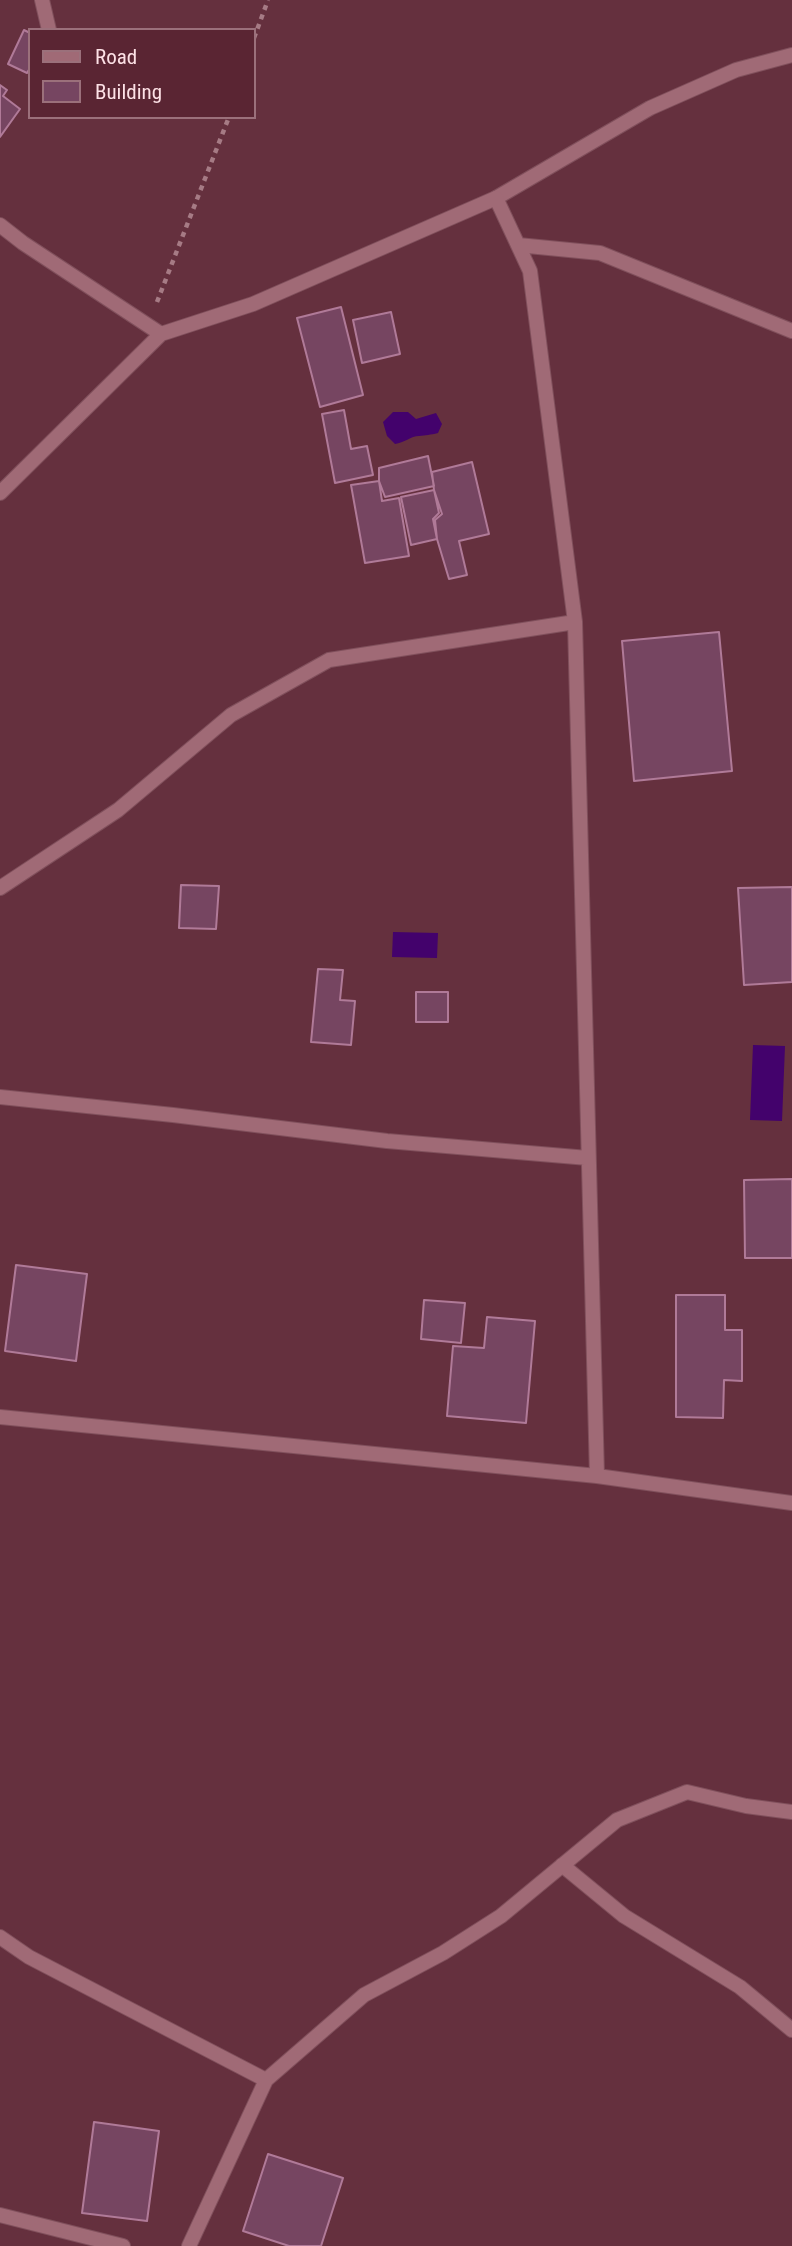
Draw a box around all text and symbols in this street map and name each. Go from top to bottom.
legend [28,28,256,119]
text: Road [95,45,137,69]
text: Building [95,80,162,104]

